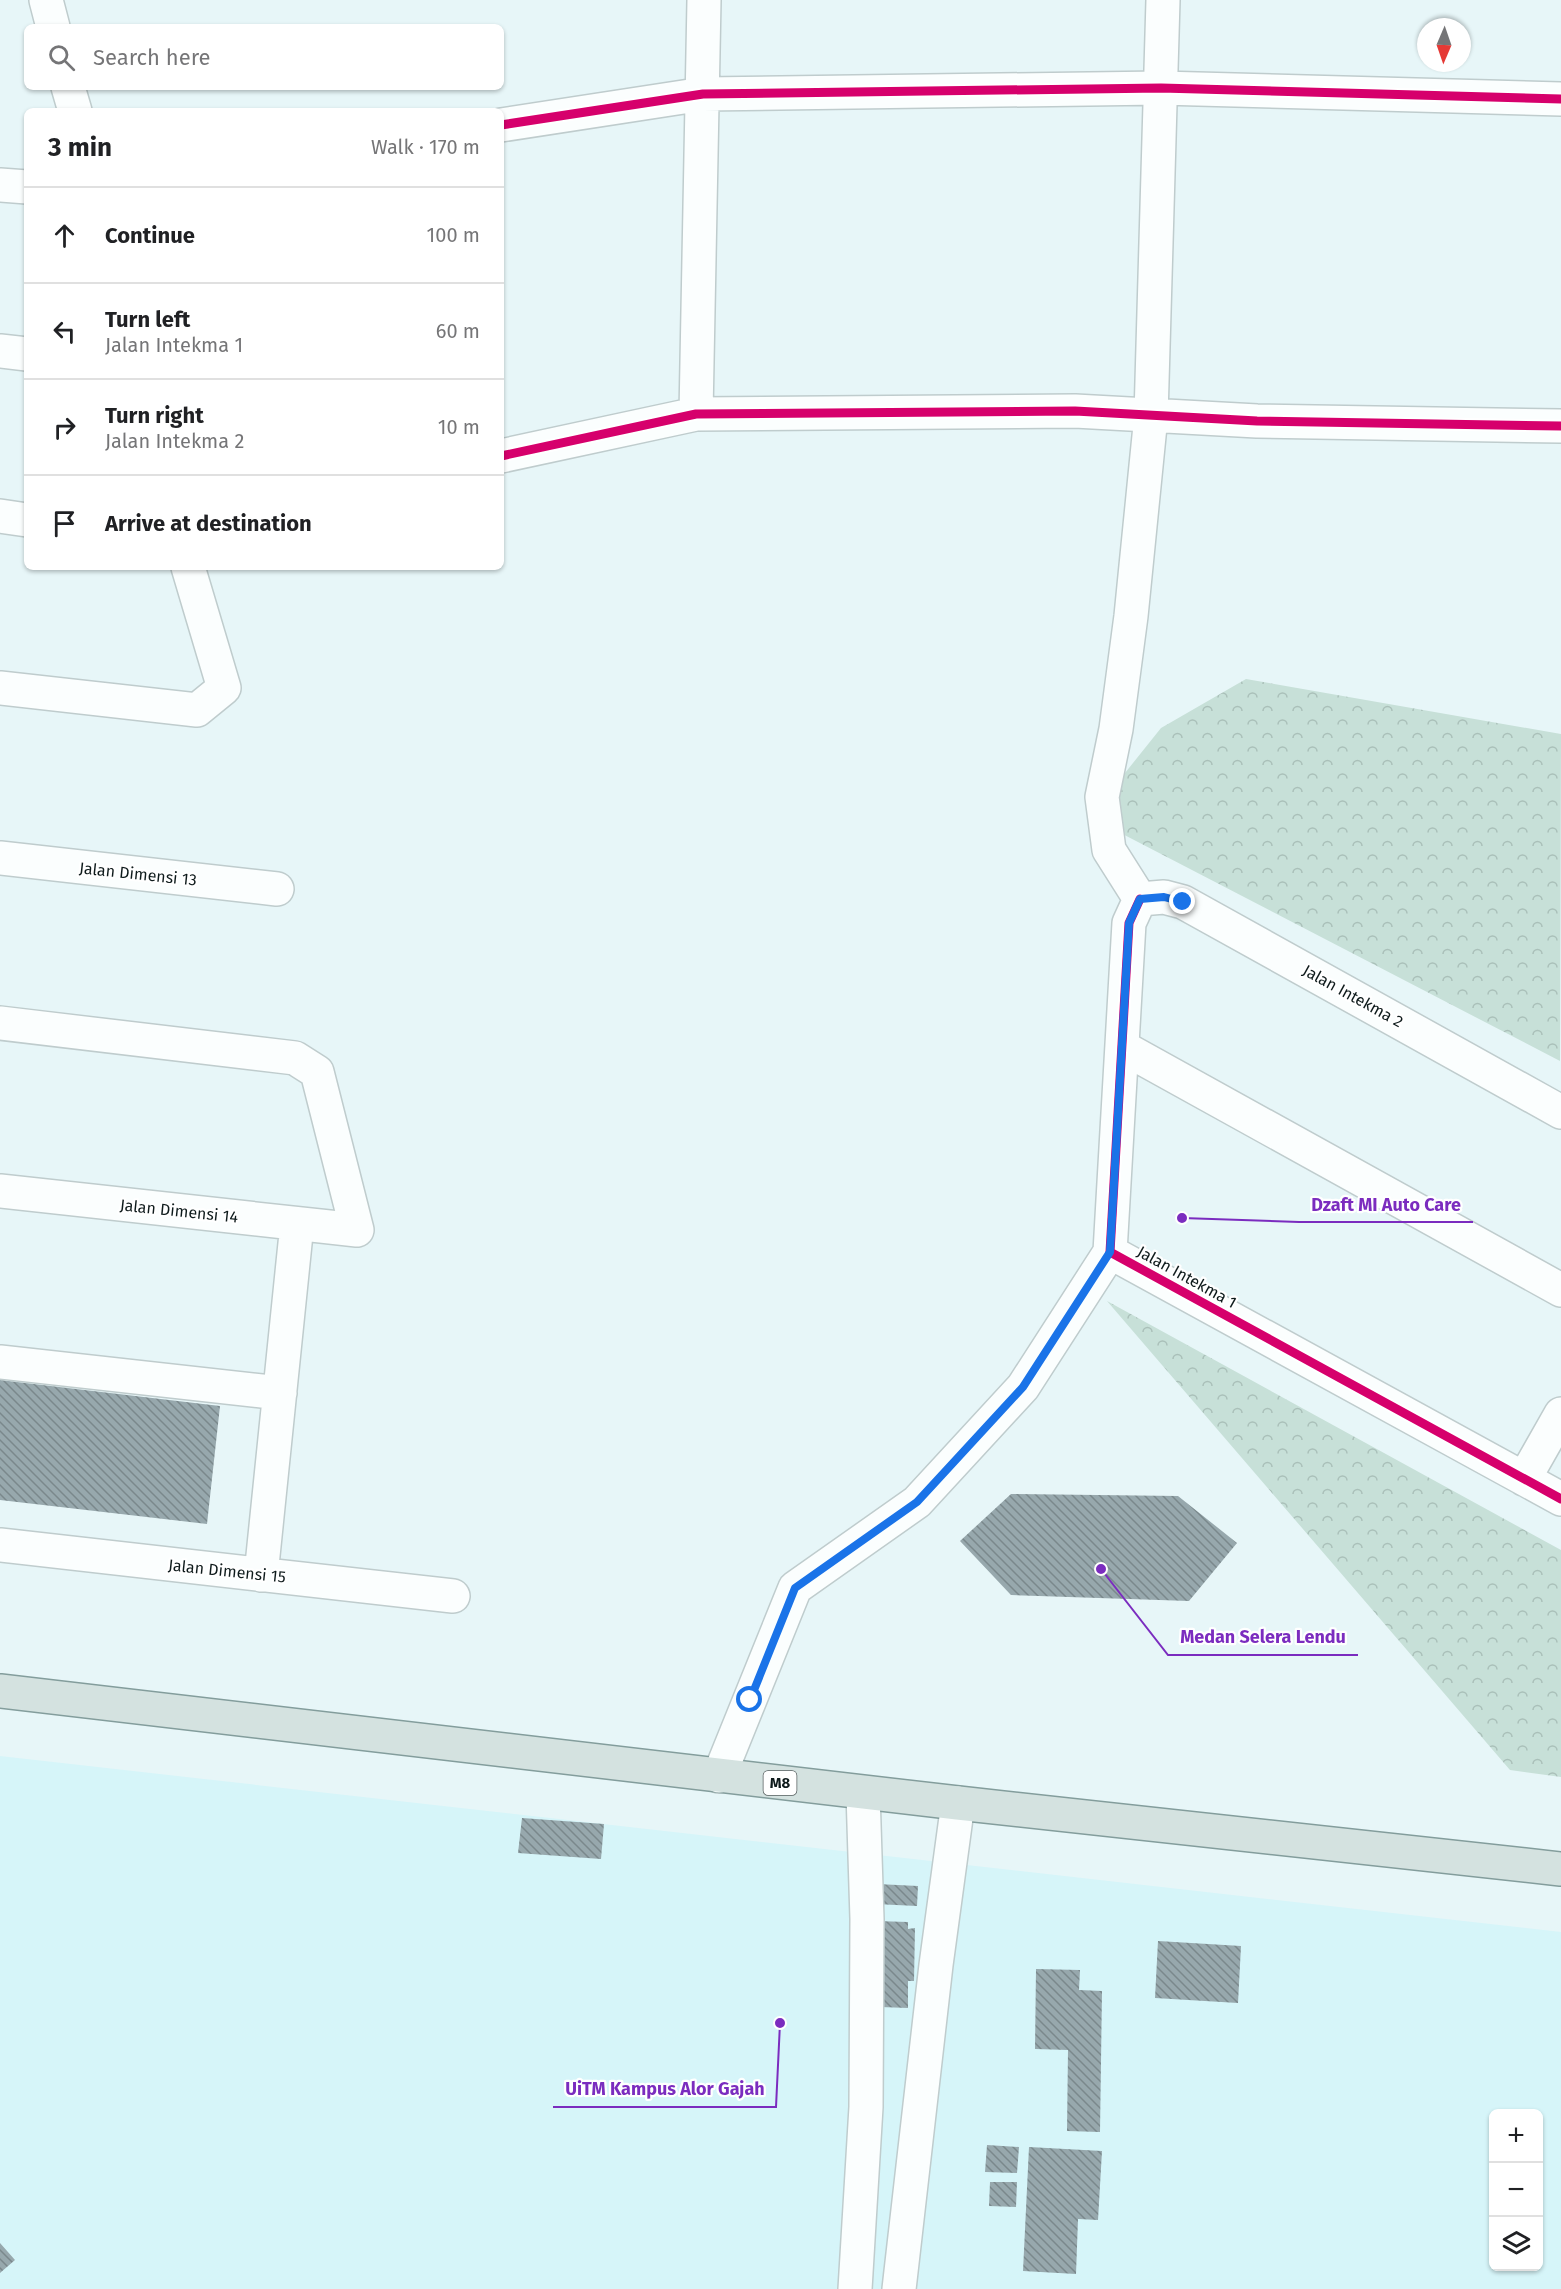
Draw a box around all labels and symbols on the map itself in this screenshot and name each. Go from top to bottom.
north arrow [1417,18,1471,72]
street label: Jalan Dimensi 13 [78,858,198,890]
route end [1169,888,1195,914]
street label: Jalan Intekma 2 [1300,961,1406,1031]
callout: Dzaft MI Auto Care [1299,1186,1473,1222]
text: Dzaft MI Auto Care [1311,1194,1461,1216]
street label: Jalan Dimensi 14 [119,1195,239,1227]
street label: Jalan Intekma 1 [1134,1242,1240,1312]
street label: Jalan Dimensi 15 [167,1555,287,1587]
callout: Medan Selera Lendu [1168,1619,1358,1655]
text: Medan Selera Lendu [1180,1626,1346,1648]
route start [736,1686,762,1712]
road number: M8 [764,1771,796,1795]
callout: UiTM Kampus Alor Gajah [553,2071,776,2107]
text: UiTM Kampus Alor Gajah [565,2078,765,2100]

